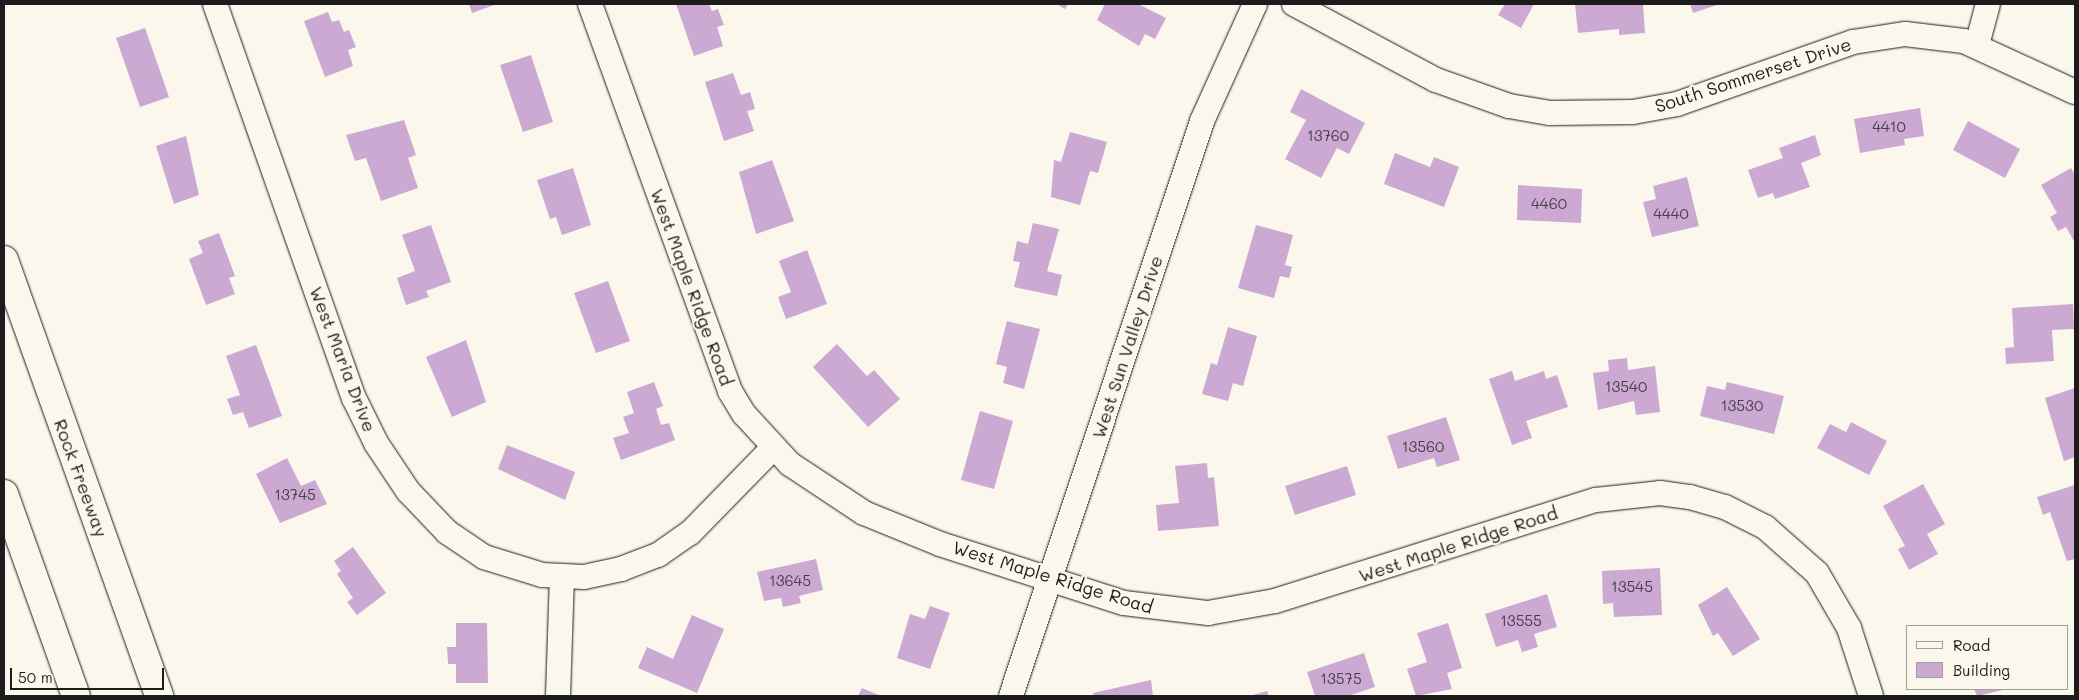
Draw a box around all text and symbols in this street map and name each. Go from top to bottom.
street label: South Sommerset Drive [1652,33,1854,117]
house number: 4410 [1872,118,1906,136]
house number: 13760 [1307,127,1349,145]
street label: West Maple Ridge Road [646,186,738,388]
house number: 4460 [1531,195,1567,213]
house number: 4440 [1653,205,1689,223]
street label: West Sun Valley Drive [1087,253,1167,441]
street label: West Maria Drive [305,283,381,435]
house number: 13540 [1605,378,1647,396]
house number: 13530 [1721,397,1763,415]
street label: Rock Freeway [50,416,112,540]
house number: 13560 [1402,438,1444,456]
house number: 13745 [274,486,316,504]
street label: West Maple Ridge Road [1356,502,1560,586]
street label: West Maple Ridge Road [950,536,1156,618]
house number: 13645 [769,572,811,590]
house number: 13545 [1611,578,1653,596]
house number: 13555 [1500,612,1542,630]
legend [1906,625,2069,690]
text: Road [1953,635,1990,655]
scale bar [12,658,166,690]
text: Building [1953,660,2010,680]
text: 50 m [18,667,53,687]
house number: 13575 [1320,670,1362,688]

